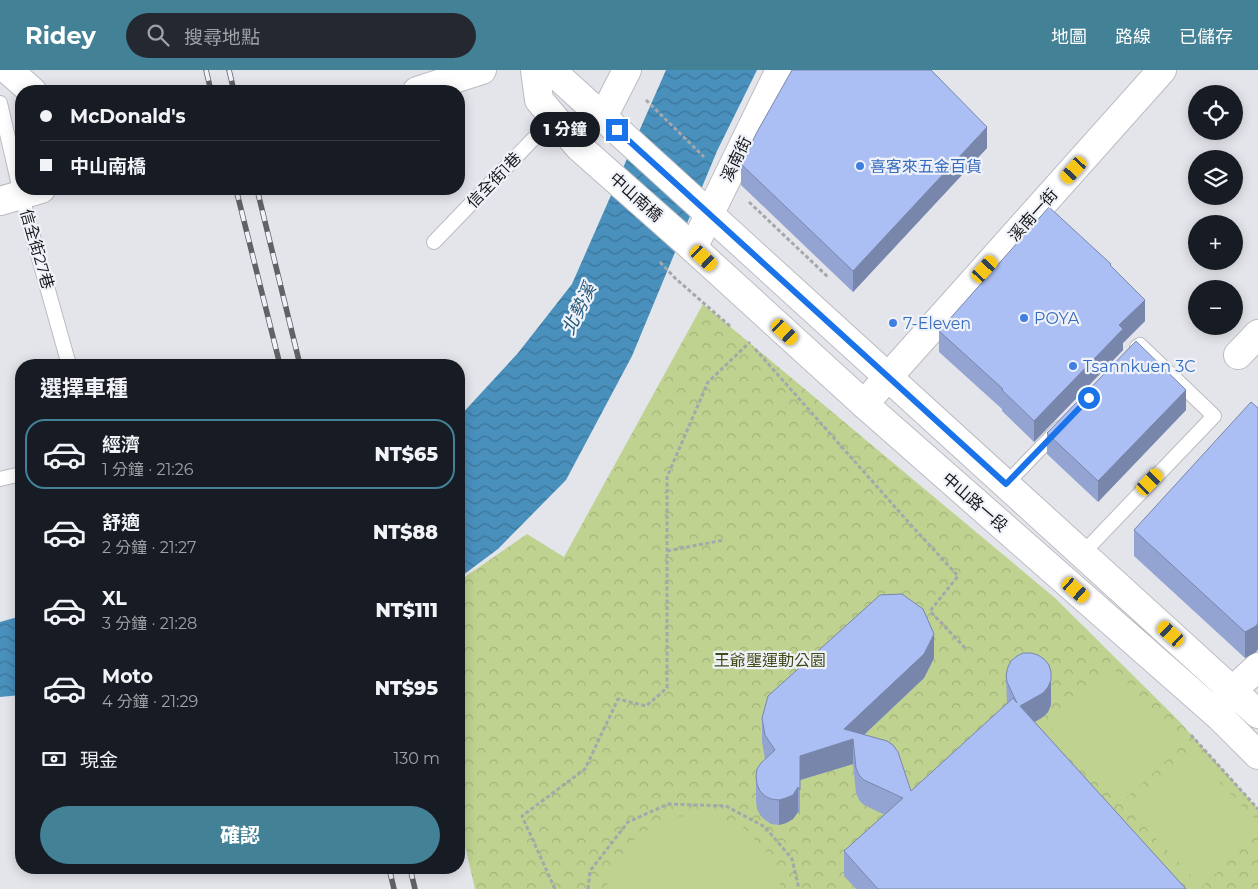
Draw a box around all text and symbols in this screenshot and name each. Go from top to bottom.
search box [126,13,476,58]
text: Ridey [25,21,96,50]
icon: search [144,21,172,49]
text: 搜尋地點 [184,26,260,49]
text: 地圖 [1051,26,1087,48]
text: 路線 [1115,26,1151,48]
text: 已儲存 [1179,26,1233,48]
map controls [1188,85,1243,335]
button: locate [1188,85,1243,140]
text: McDonald's [70,105,186,128]
callout: 1 分鐘 [530,112,600,148]
route end [606,119,628,141]
text: 1 分鐘 [543,120,587,139]
street label: 溪南街 [717,133,755,185]
street label: 信全街1巷 [463,148,525,212]
button: layers [1188,150,1243,205]
car [1058,154,1089,186]
text: 中山南橋 [70,155,146,178]
place label: 喜客來五金百貨 [870,157,982,176]
marker: 喜客來五金百貨 [854,160,866,172]
street label: 中山南橋 [606,169,666,225]
street label: 溪南一街 [1005,185,1061,245]
street label: 信全街27巷 [17,207,57,291]
button: + [1188,215,1243,270]
car [687,242,720,274]
car [969,253,1000,285]
water label: 北勢溪 [557,277,602,338]
button: − [1188,280,1243,335]
place label: POYA [1034,309,1080,328]
marker: POYA [1018,312,1030,324]
place label: 7-Eleven [903,314,971,333]
car [768,316,801,348]
marker: 7-Eleven [887,317,899,329]
place label: Tsannkuen 3C [1083,357,1196,376]
marker: Tsannkuen 3C [1067,360,1079,372]
text: 選擇車種 [40,375,128,402]
route start [1078,387,1100,409]
icon: car [42,432,87,477]
text: 經濟 [102,433,140,456]
text: NT$65 [375,443,438,466]
text: 1 分鐘 · 21:26 [102,460,193,479]
car [1134,466,1165,498]
street label: 中山路一段 [939,469,1011,535]
icon: car [42,510,87,555]
text: 舒適 [102,511,140,534]
text: NT$88 [373,521,438,544]
text: 2 分鐘 · 21:27 [102,538,196,557]
car [1059,574,1092,606]
text: XL [102,587,127,610]
icon: car [42,588,87,633]
text: NT$111 [375,599,438,622]
text: 3 分鐘 · 21:28 [102,614,197,633]
car [1154,618,1187,650]
park label: 王爺壟運動公園 [714,651,826,670]
text: Moto [102,665,153,688]
icon: car [42,666,87,711]
text: NT$95 [375,677,438,700]
text: 4 分鐘 · 21:29 [102,692,198,711]
icon: cash [40,745,68,773]
text: 現金 [80,749,118,772]
text: 130 m [393,749,440,768]
button: 確認 [40,806,440,864]

